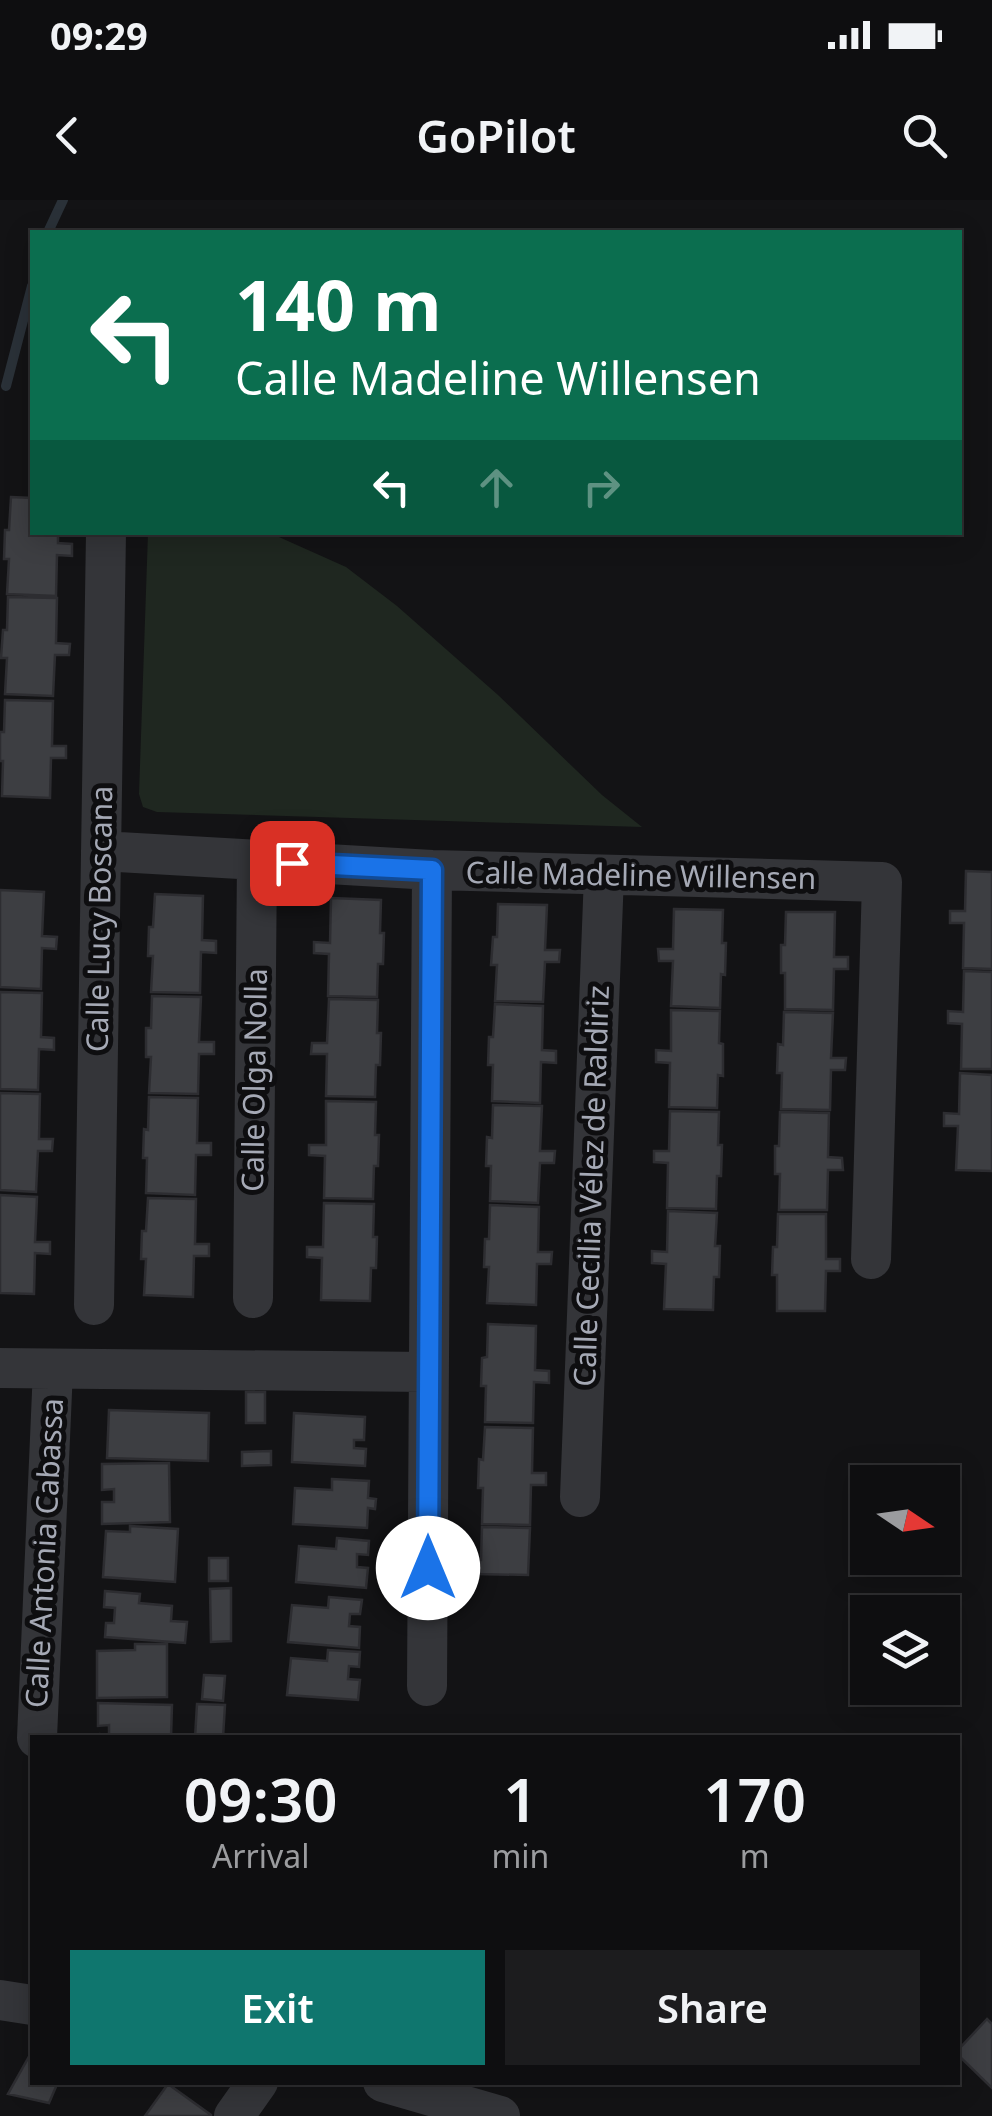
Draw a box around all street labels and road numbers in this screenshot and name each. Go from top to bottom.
street label: Calle Lucy Boscana [76,785,121,1052]
street label: Calle Madeline Willensen [465,851,817,898]
street label: Calle Olga Nolla [231,968,276,1192]
street label: Calle Cecilia Vélez de Raldiriz [563,985,618,1387]
street label: Calle Antonia Cabassa [15,1397,72,1709]

